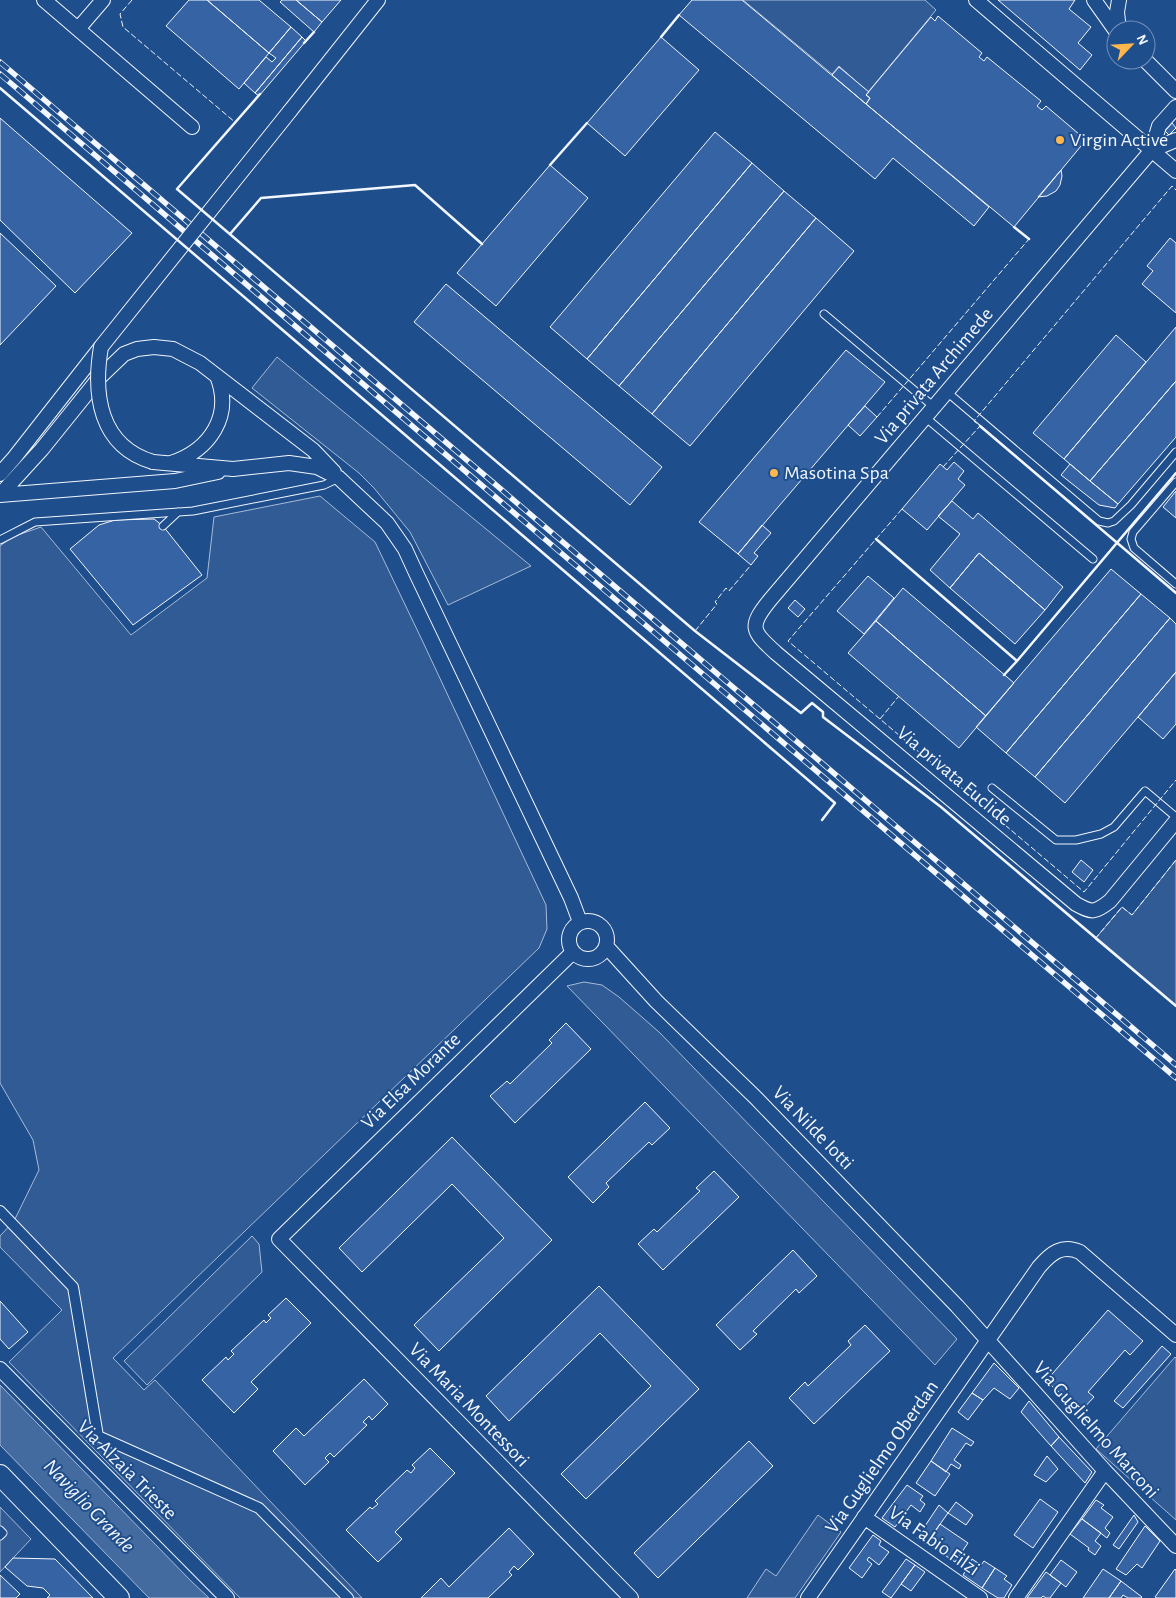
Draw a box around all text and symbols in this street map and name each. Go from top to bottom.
north arrow [1106,20,1156,70]
text: N [1133,33,1150,47]
place label: Virgin Active [1070,130,1168,150]
marker: Virgin Active [1054,134,1066,146]
street label: Via privata Archimede [871,304,997,448]
place label: Masotina Spa [784,463,889,483]
marker: Masotina Spa [768,467,780,479]
street label: Via privata Euclide [893,722,1015,830]
street label: Via Elsa Morante [358,1029,464,1133]
street label: Via Nilde Iotti [769,1082,857,1174]
street label: Via Maria Montessori [405,1339,533,1471]
street label: Via Guglielmo Marconi [1029,1358,1163,1502]
street label: Via Guglielmo Oberdan [822,1377,942,1537]
street label: Via Alzaia Trieste [73,1416,181,1524]
water label: Naviglio Grande [40,1455,139,1557]
street label: Via Fabio Filzi [885,1502,983,1580]

